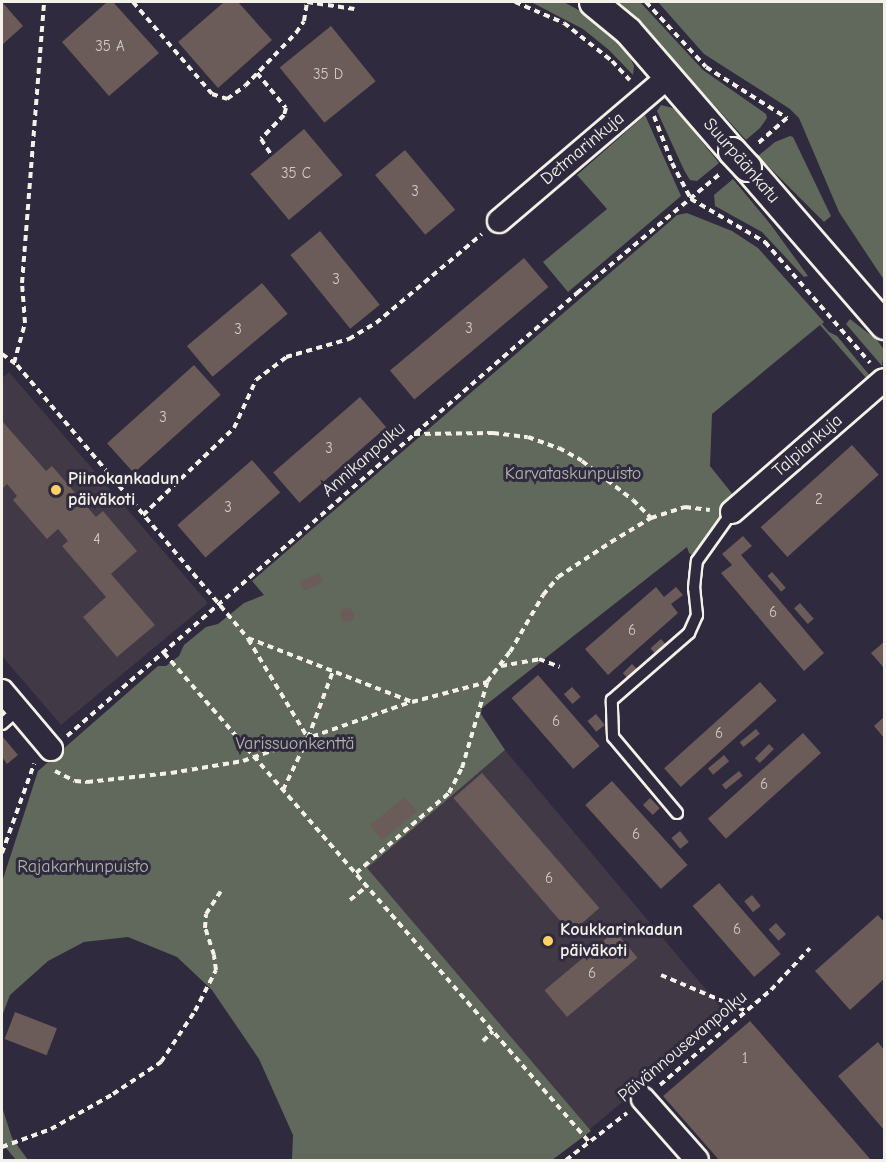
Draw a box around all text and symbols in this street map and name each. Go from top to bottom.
house number: 35 A [95,38,125,56]
house number: 35 D [313,66,343,84]
street label: Detmarinkuja [537,108,629,190]
street label: Suurpäänkatu [698,114,784,208]
house number: 35 C [281,165,311,183]
house number: 3 [411,183,419,201]
house number: 3 [332,271,340,289]
house number: 3 [465,320,473,338]
house number: 3 [234,321,242,339]
house number: 3 [159,409,167,427]
street label: Talpiankuja [769,410,847,482]
street label: Annikanpolku [318,418,410,502]
house number: 3 [325,440,333,458]
park label: Karvataskunpuisto [505,463,641,485]
place label: Piinokankadun päiväkoti [68,469,179,512]
marker: Piinokankadun päiväkoti [49,483,63,497]
house number: 2 [815,491,823,509]
house number: 3 [224,499,232,517]
house number: 4 [93,531,101,549]
house number: 6 [769,604,777,622]
house number: 6 [628,622,636,640]
house number: 6 [552,713,560,731]
house number: 6 [715,725,723,743]
park label: Varissuonkenttä [235,733,355,755]
house number: 6 [760,776,768,794]
house number: 6 [632,826,640,844]
park label: Rajakarhunpuisto [17,856,149,878]
house number: 6 [545,870,553,888]
place label: Koukkarinkadun päiväkoti [560,920,683,962]
house number: 6 [733,921,741,939]
marker: Koukkarinkadun päiväkoti [541,934,555,948]
house number: 6 [588,965,596,983]
street label: Päivännousevanpolku [614,987,752,1107]
house number: 1 [742,1050,748,1068]

